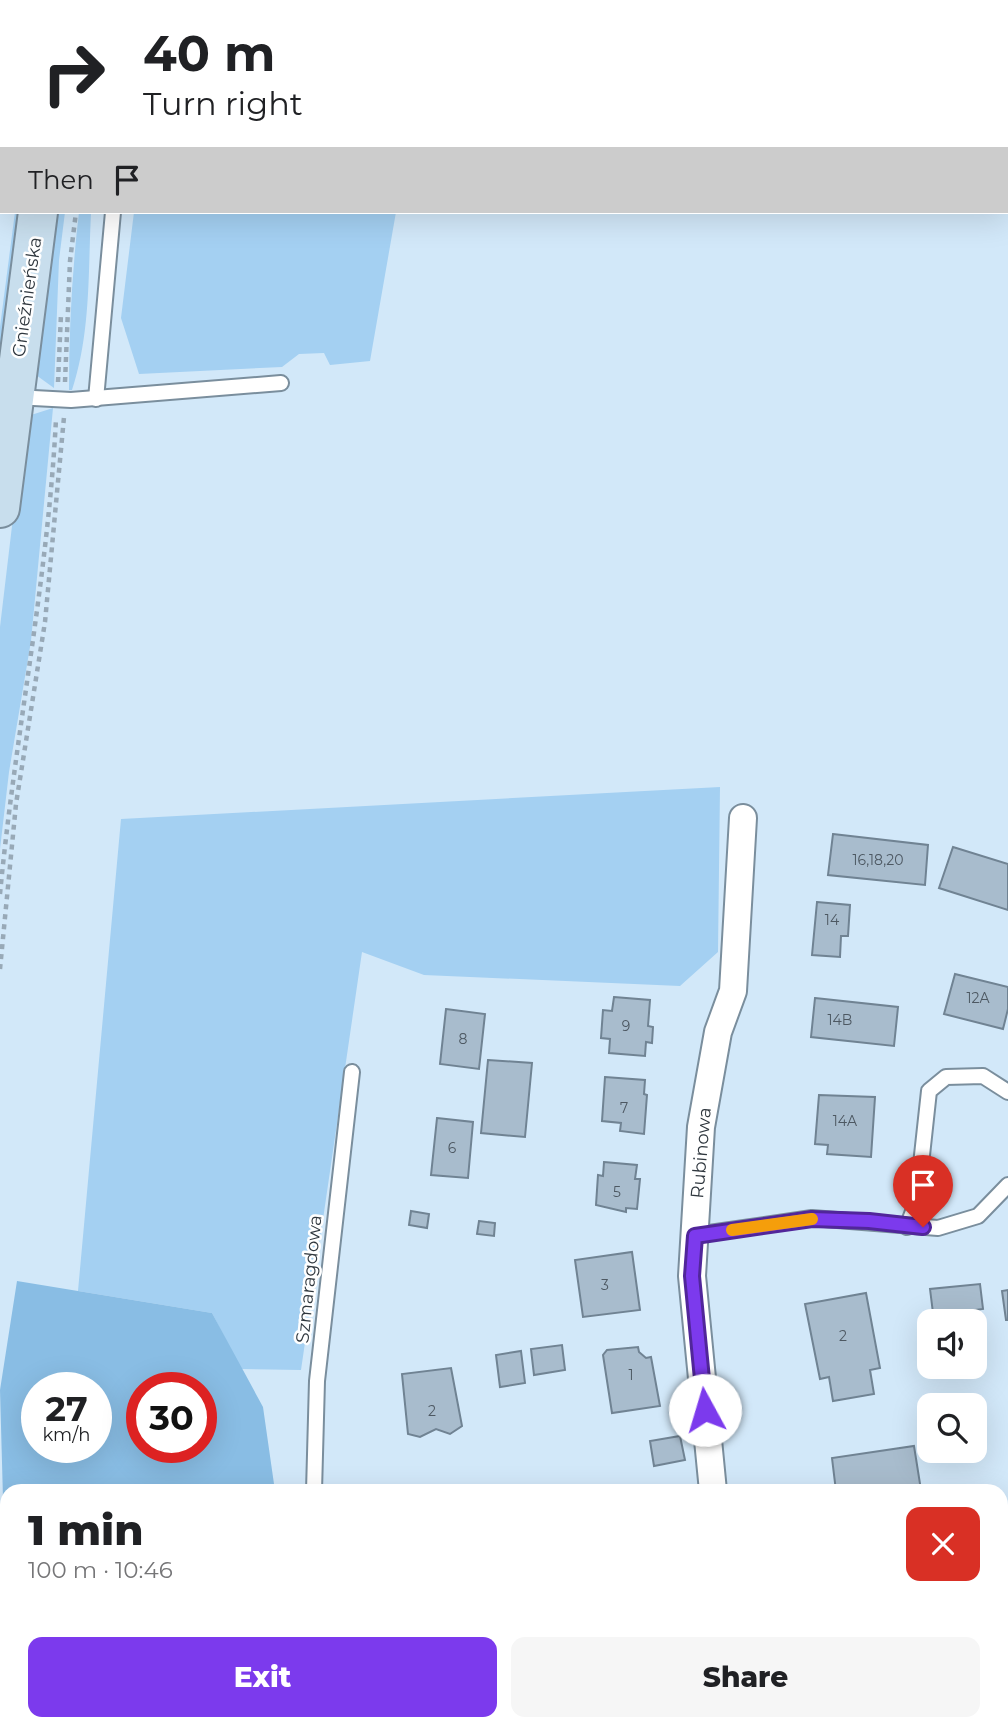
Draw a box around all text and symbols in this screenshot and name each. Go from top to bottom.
text: 40 m [143,24,275,83]
icon: right [28,28,119,119]
text: Turn right [143,84,303,123]
icon: arrive [108,161,146,199]
text: Then [28,164,94,196]
street label: Gnieźnieńska [8,236,46,358]
house number: 16,18,20 [853,851,903,869]
house number: 14 [825,911,840,929]
house number: 12A [966,989,990,1007]
house number: 14B [828,1011,852,1029]
house number: 9 [622,1017,630,1035]
house number: 8 [459,1030,468,1048]
house number: 7 [620,1099,628,1117]
street label: Rubinowa [686,1106,716,1200]
house number: 14A [833,1112,858,1130]
house number: 6 [448,1139,457,1157]
pin [893,1155,953,1227]
icon: arrive [904,1166,942,1204]
house number: 5 [613,1183,621,1201]
street label: Szmaragdowa [291,1214,327,1344]
house number: 3 [601,1276,609,1294]
map controls [917,1309,987,1463]
button: sound [917,1309,987,1379]
house number: 2 [839,1327,847,1345]
house number: 1 [628,1366,634,1384]
speed limit sign: 30 [126,1372,217,1463]
position arrow [668,1373,742,1447]
text: 27 [45,1387,88,1430]
button: search [917,1393,987,1463]
house number: 2 [428,1402,436,1420]
text: km/h [42,1424,91,1446]
text: 1 min [28,1504,144,1556]
button: close [906,1507,980,1581]
text: 100 m · 10:46 [28,1556,173,1584]
button: Exit [28,1637,497,1717]
button: Share [511,1637,980,1717]

